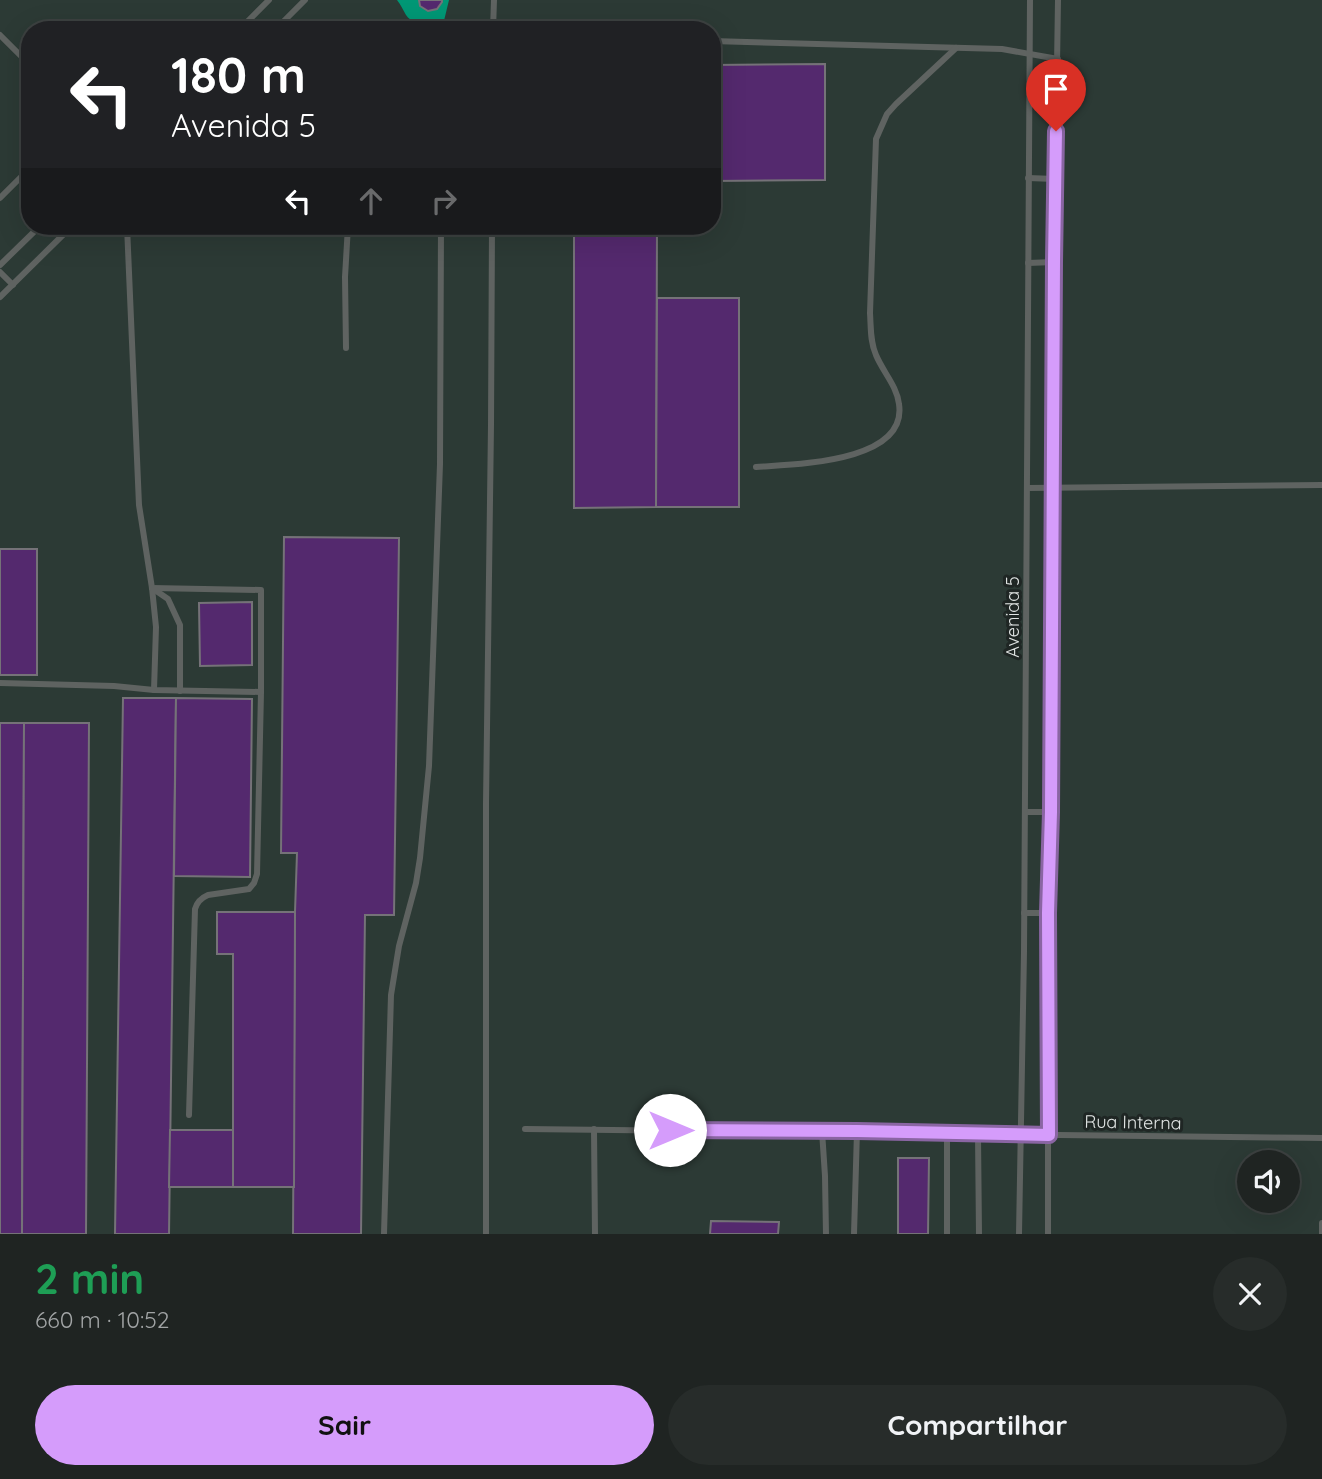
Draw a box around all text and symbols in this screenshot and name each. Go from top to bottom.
text: 180 m [171,44,306,105]
icon: left [56,49,147,140]
pin [1026,59,1086,131]
icon: arrive [1037,70,1075,108]
text: Avenida 5 [171,105,316,145]
icon: left [279,182,317,220]
icon: ahead [352,182,390,220]
icon: right [425,182,463,220]
street label: Avenida 5 [1001,576,1024,658]
position arrow [633,1093,707,1167]
street label: Rua Interna [1084,1110,1182,1134]
map controls [1237,1150,1300,1213]
button: sound [1237,1150,1300,1213]
text: 2 min [35,1252,144,1305]
button: close [1213,1257,1287,1331]
text: 660 m · 10:52 [35,1305,170,1334]
button: Sair [35,1385,654,1465]
button: Compartilhar [668,1385,1287,1465]

